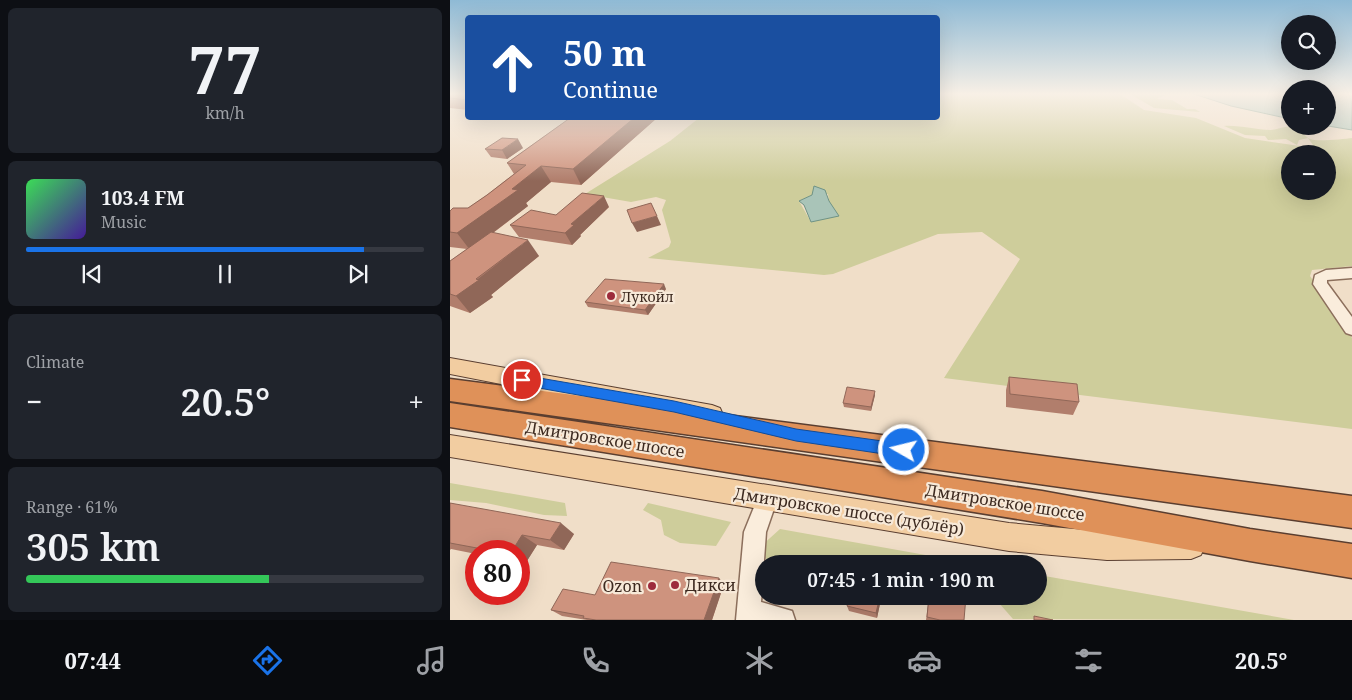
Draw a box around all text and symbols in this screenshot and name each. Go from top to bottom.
map controls [1281,15,1336,200]
button: search [1281,15,1336,70]
text: 77 [188,25,262,113]
text: 50 m [563,29,646,76]
icon: ahead [480,35,545,100]
text: Continue [563,74,658,104]
button: + [1281,80,1336,135]
text: km/h [205,102,245,124]
button: − [1281,145,1336,200]
text: 103.4 FM [101,185,184,211]
text: Music [101,211,146,233]
icon: previous [78,260,106,288]
icon: pause [211,260,239,288]
icon: next [344,260,372,288]
place label: Лукойл [621,287,674,306]
marker: Лукойл [605,290,617,302]
text: Climate [26,351,84,373]
pin [501,359,543,401]
icon: arrive [508,366,536,394]
text: 20.5° [180,375,270,427]
text: − [26,382,42,420]
text: + [408,382,424,420]
street label: Дмитровское шоссе [524,416,686,462]
position arrow [877,423,929,475]
street label: Дмитровское шоссе [924,479,1086,525]
street label: Дмитровское шоссе (дублёр) [732,482,966,540]
text: Range · 61% [26,496,118,518]
text: 305 km [26,520,160,572]
speed limit sign: 80 [465,540,530,605]
text: 07:45 · 1 min · 190 m [807,567,995,593]
place label: Дикси [685,574,736,596]
place label: Ozon [602,575,642,597]
marker: Дикси [669,579,681,591]
marker: Ozon [646,580,658,592]
icon: directions [250,643,285,678]
icon: music [414,643,449,678]
icon: phone [578,643,613,678]
icon: climate [742,643,777,678]
icon: car [907,643,942,678]
icon: filters [1071,643,1106,678]
text: 07:44 [65,645,121,675]
text: 20.5° [1235,645,1287,675]

